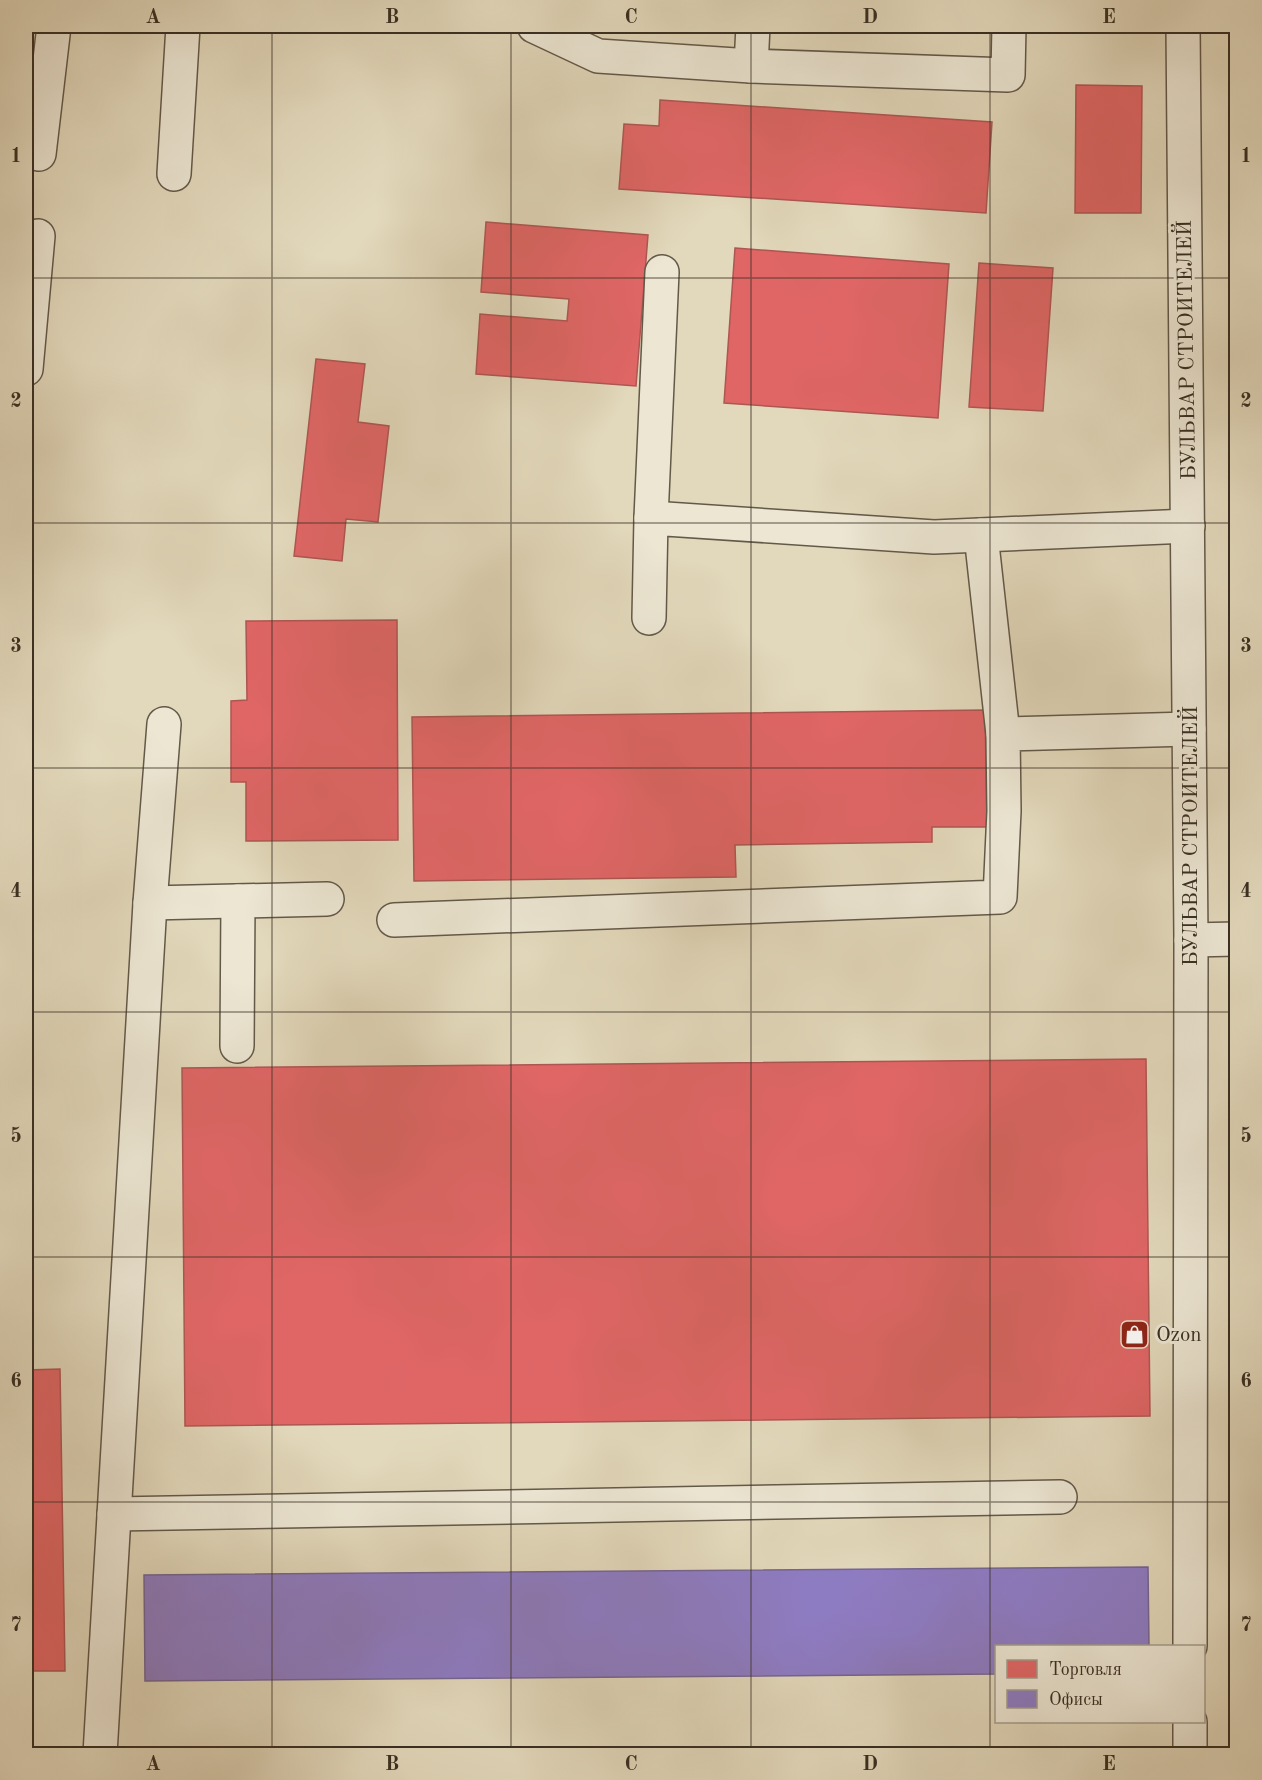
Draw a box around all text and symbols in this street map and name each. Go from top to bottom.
text: A [145,8,161,28]
text: B [385,8,399,28]
text: C [624,8,638,28]
text: D [862,8,878,28]
text: E [1102,8,1116,28]
text: 1 [10,147,22,167]
text: 1 [1240,147,1252,167]
street label: БУЛЬВАР СТРОИТЕЛЕЙ [1170,220,1200,480]
text: 2 [10,392,22,412]
text: 2 [1240,392,1252,412]
text: 3 [10,637,22,657]
text: 3 [1240,637,1252,657]
street label: БУЛЬВАР СТРОИТЕЛЕЙ [1176,706,1202,966]
text: 4 [10,882,22,902]
text: 4 [1240,882,1252,902]
text: 5 [10,1126,22,1147]
text: 5 [1240,1126,1252,1147]
shop icon: Ozon [1119,1318,1151,1350]
place label: Ozon [1156,1325,1202,1346]
text: 6 [10,1372,22,1392]
text: 6 [1240,1372,1252,1392]
text: 7 [10,1616,22,1636]
text: 7 [1240,1616,1252,1636]
legend [995,1645,1205,1723]
text: Торговля [1049,1661,1122,1679]
text: Офисы [1049,1691,1103,1710]
text: A [145,1755,161,1775]
text: B [385,1755,399,1775]
text: C [624,1755,638,1775]
text: D [862,1755,878,1775]
text: E [1102,1755,1116,1775]

